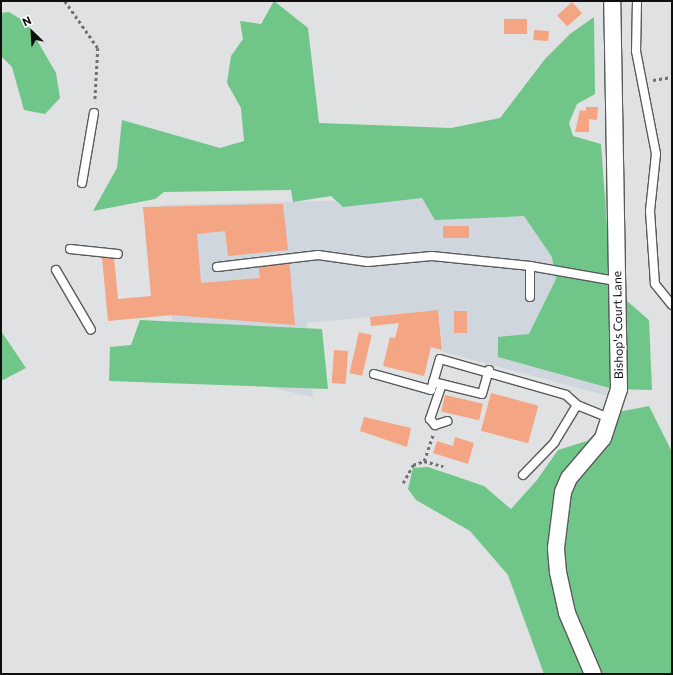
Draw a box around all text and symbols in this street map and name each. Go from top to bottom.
north arrow [12,12,52,52]
text: N [20,13,33,28]
street label: Bishop's Court Lane [610,271,626,379]

